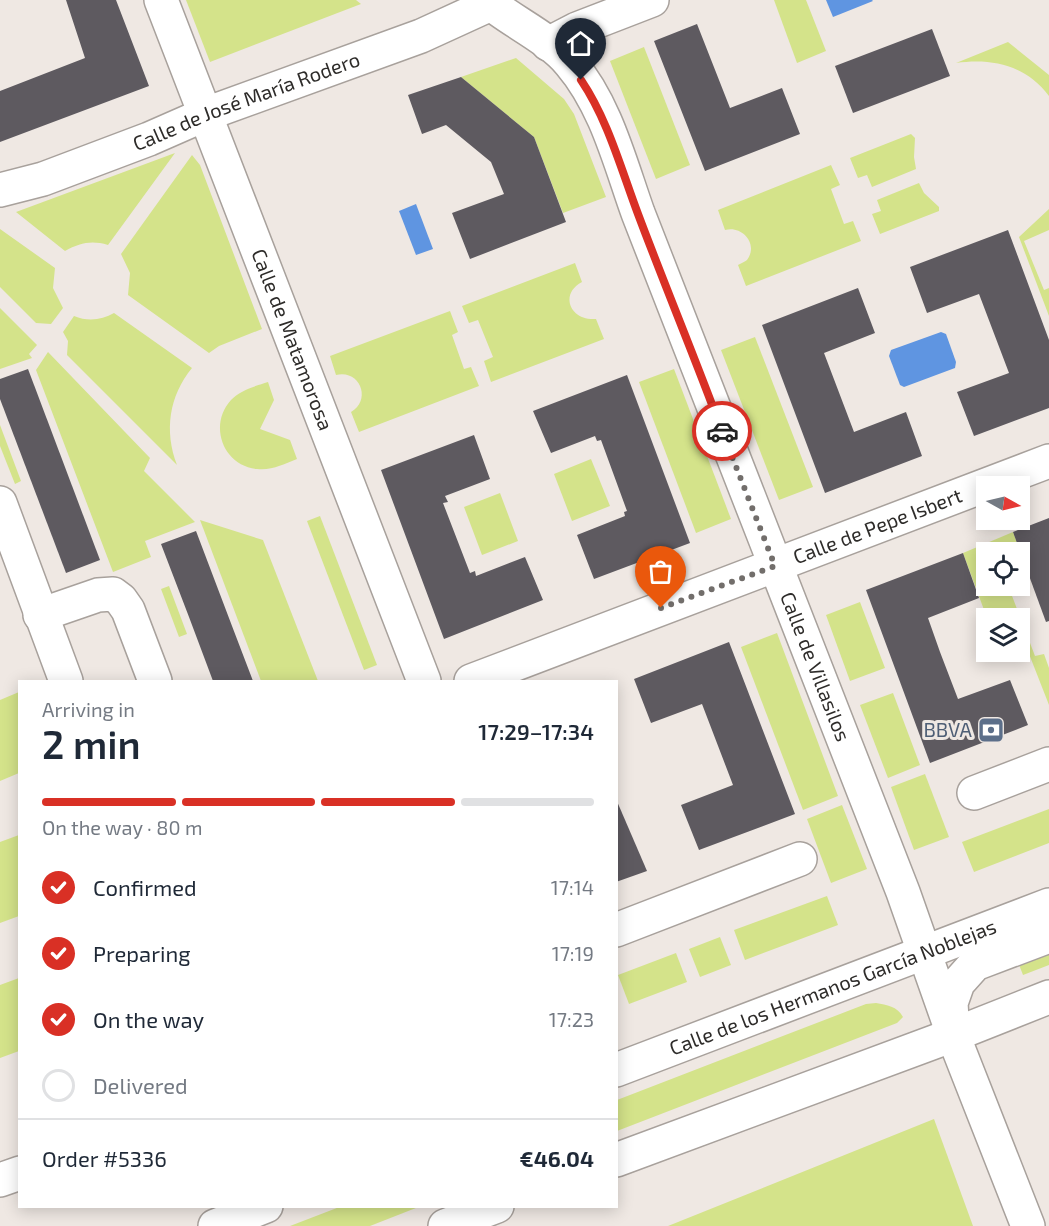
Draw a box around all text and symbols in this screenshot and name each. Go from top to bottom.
pin [555,18,606,80]
icon: home [564,27,597,60]
street label: Calle de José María Rodero [129,46,363,155]
street label: Calle de Matamorosa [247,245,339,433]
courier [692,401,752,461]
icon: car [706,415,739,448]
north arrow [976,476,1030,530]
map controls [976,476,1030,662]
street label: Calle de Pepe Isbert [789,482,965,568]
button: locate [976,542,1030,596]
pin [635,546,686,608]
icon: bag [644,555,677,588]
street label: Calle de Villasilos [776,588,856,744]
button: layers [976,608,1030,662]
text: Arriving in [42,697,135,721]
bank icon: BBVA [976,715,1006,745]
place label: BBVA [923,717,973,741]
text: 17:29–17:34 [478,718,594,744]
text: 2 min [42,720,141,767]
text: On the way · 80 m [42,815,202,839]
icon: check [42,871,75,904]
text: Confirmed [93,874,197,900]
text: 17:14 [551,875,594,899]
street label: Calle de los Hermanos García Noblejas [666,913,999,1060]
icon: check [42,937,75,970]
text: Preparing [93,940,191,966]
text: 17:19 [552,941,594,965]
icon: check [42,1003,75,1036]
text: On the way [93,1006,204,1032]
text: 17:23 [549,1007,594,1031]
text: Delivered [93,1072,188,1098]
text: Order #5336 [42,1145,167,1171]
text: €46.04 [520,1145,594,1171]

